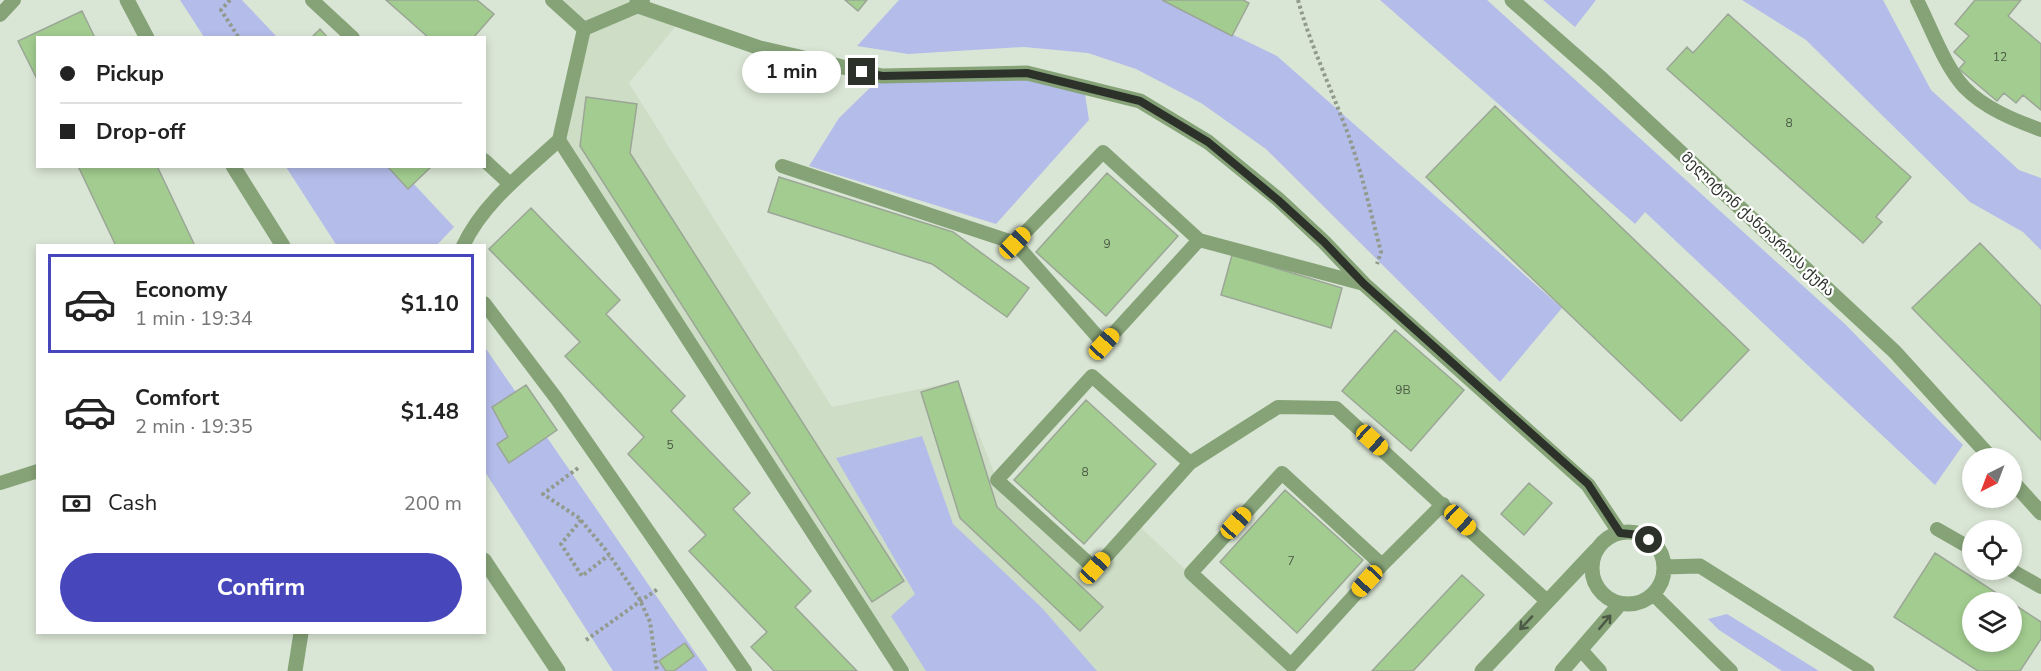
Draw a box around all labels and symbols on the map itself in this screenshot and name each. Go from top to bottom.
house number: 12 [1993,49,2007,65]
callout: 1 min [742,51,841,93]
route end [848,58,875,85]
house number: 8 [1785,115,1793,131]
street label: მელიტონ ქანთარიას ქუჩა [1677,147,1839,301]
car [996,224,1034,262]
house number: 9 [1103,236,1111,252]
car [1085,325,1123,363]
house number: 9B [1395,382,1411,398]
car [1353,421,1391,459]
house number: 5 [666,437,674,453]
north arrow [1962,448,2022,508]
house number: 8 [1081,464,1089,480]
car [1441,501,1479,539]
car [1217,504,1255,542]
route start [1635,526,1662,553]
car [1076,549,1114,587]
house number: 7 [1287,553,1295,569]
car [1348,562,1386,600]
one-way arrow [1520,615,1534,630]
one-way arrow [1598,615,1612,630]

